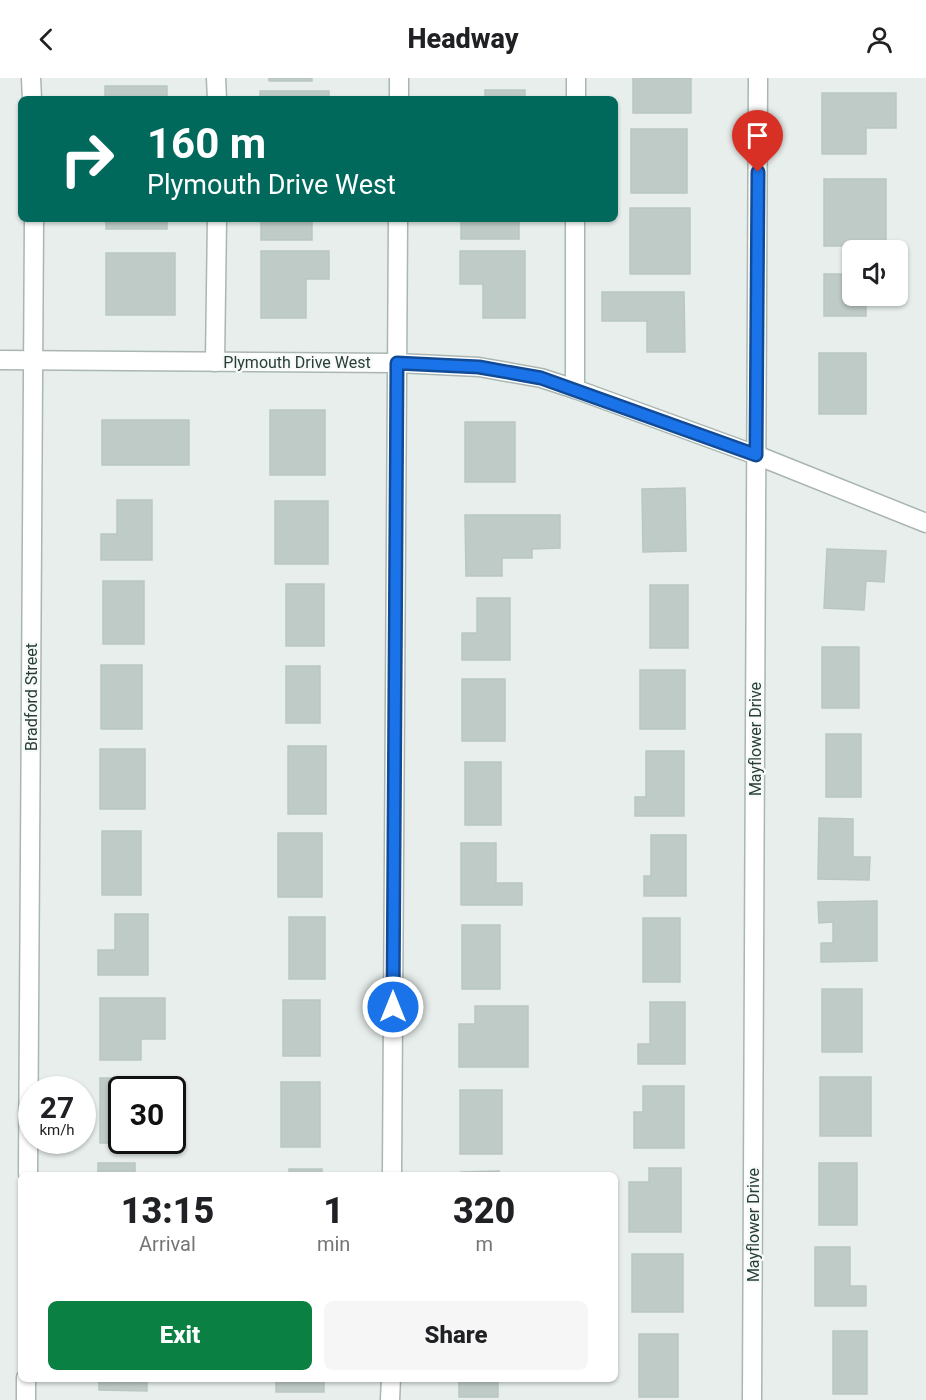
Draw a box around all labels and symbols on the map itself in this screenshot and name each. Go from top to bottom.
pin [732,110,783,172]
street label: Plymouth Drive West [223,353,371,372]
street label: Bradford Street [22,643,41,751]
street label: Mayflower Drive [746,682,765,796]
position arrow [361,975,425,1039]
speed limit sign: 30 [108,1076,186,1154]
street label: Mayflower Drive [744,1168,763,1282]

